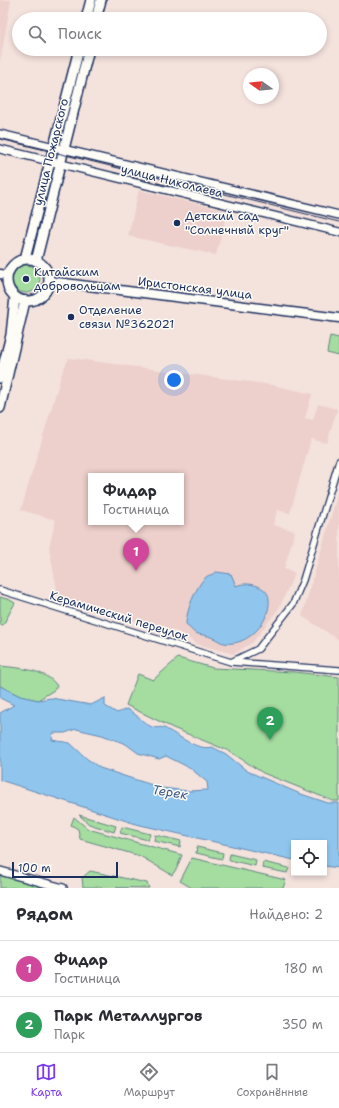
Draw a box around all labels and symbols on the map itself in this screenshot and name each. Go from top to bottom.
north arrow [243,68,279,104]
street label: улица Пожарского [30,97,72,207]
street label: улица Николаева [119,161,225,202]
place label: Детский сад "Солнечный круг" [185,208,289,238]
marker: Детский сад "Солнечный круг" [172,218,182,228]
place label: Китайским добровольцам [34,264,120,294]
street label: Иристонская улица [137,273,254,303]
marker: Китайским добровольцам [21,274,31,284]
place label: Отделение связи №362021 [79,302,174,332]
marker: Отделение связи №362021 [66,312,76,322]
your location [164,370,184,390]
pin: 1 [123,538,149,571]
street label: Керамический переулок [48,587,191,645]
pin: 2 [257,707,283,740]
water label: Терек [151,781,190,803]
scale bar [12,860,118,879]

